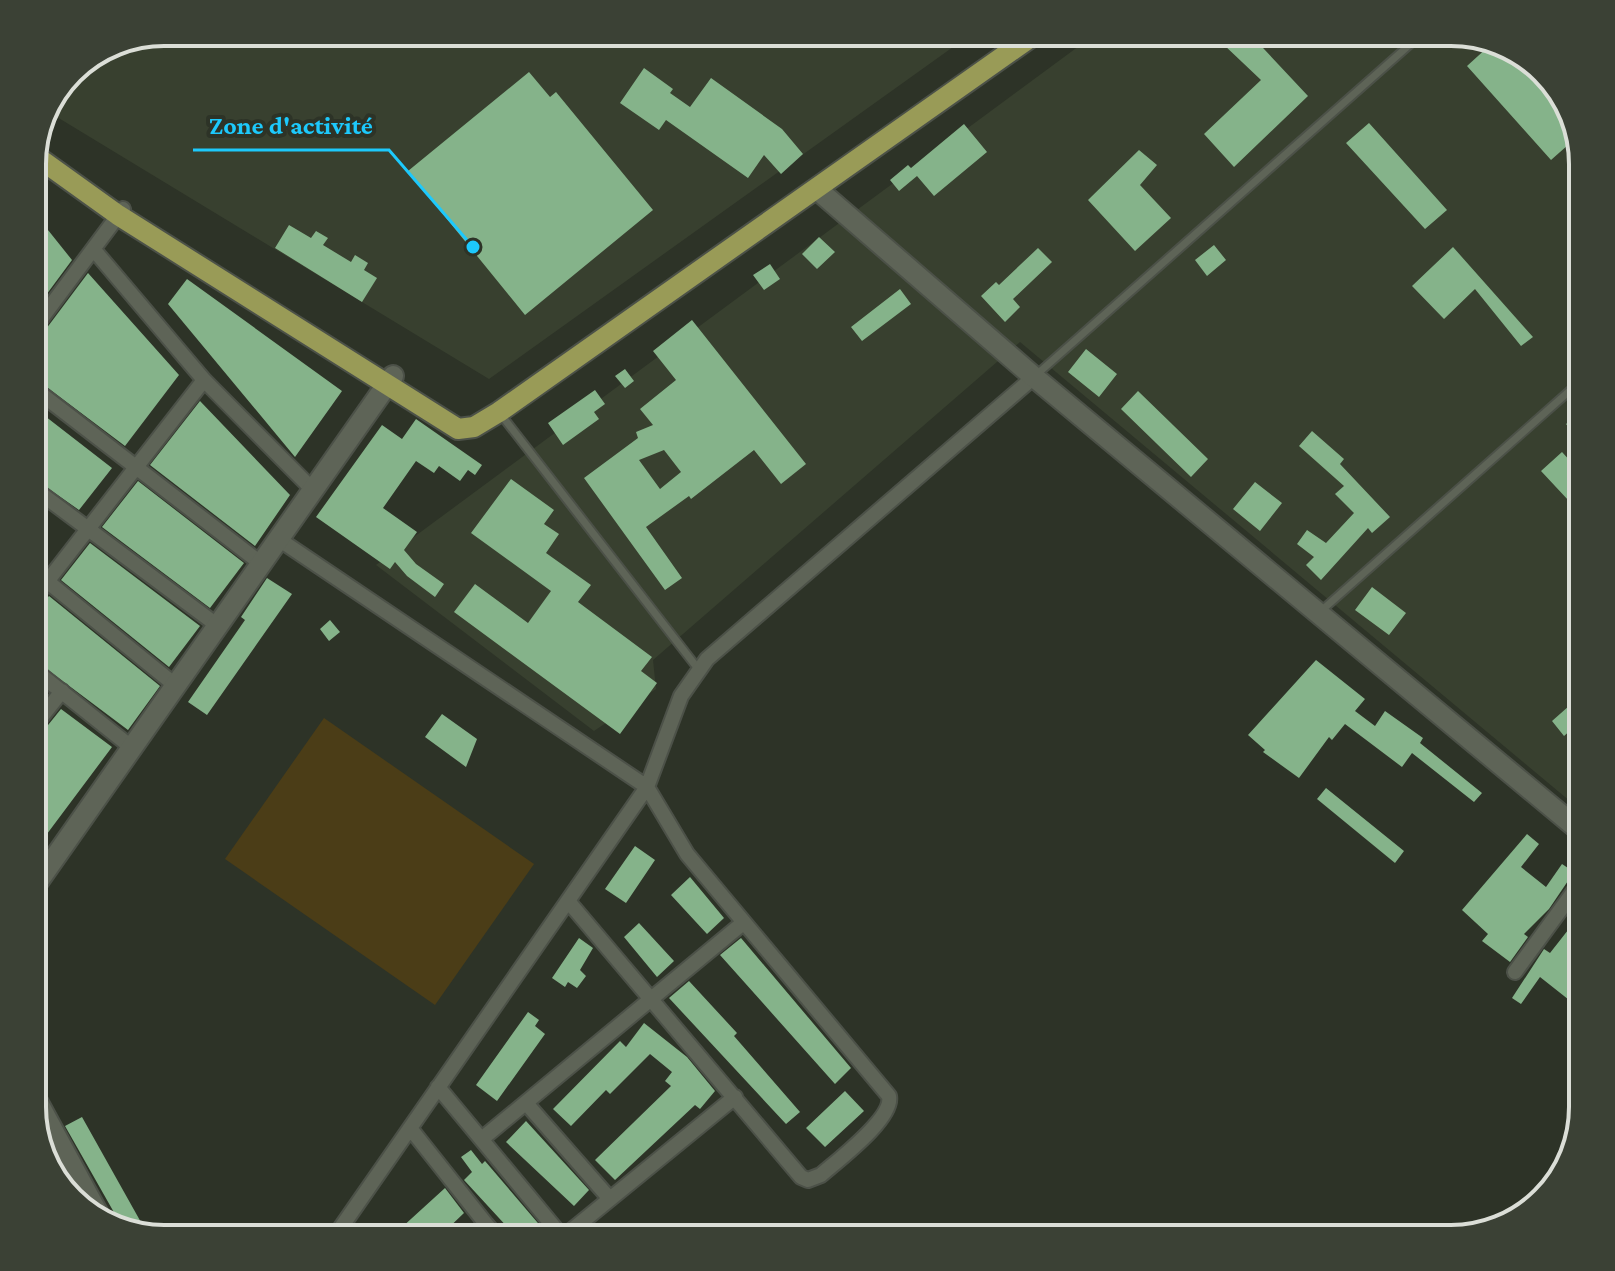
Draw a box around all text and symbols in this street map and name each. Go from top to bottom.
callout: Zone d'activité [193,100,389,150]
text: Zone d'activité [209,111,373,140]

